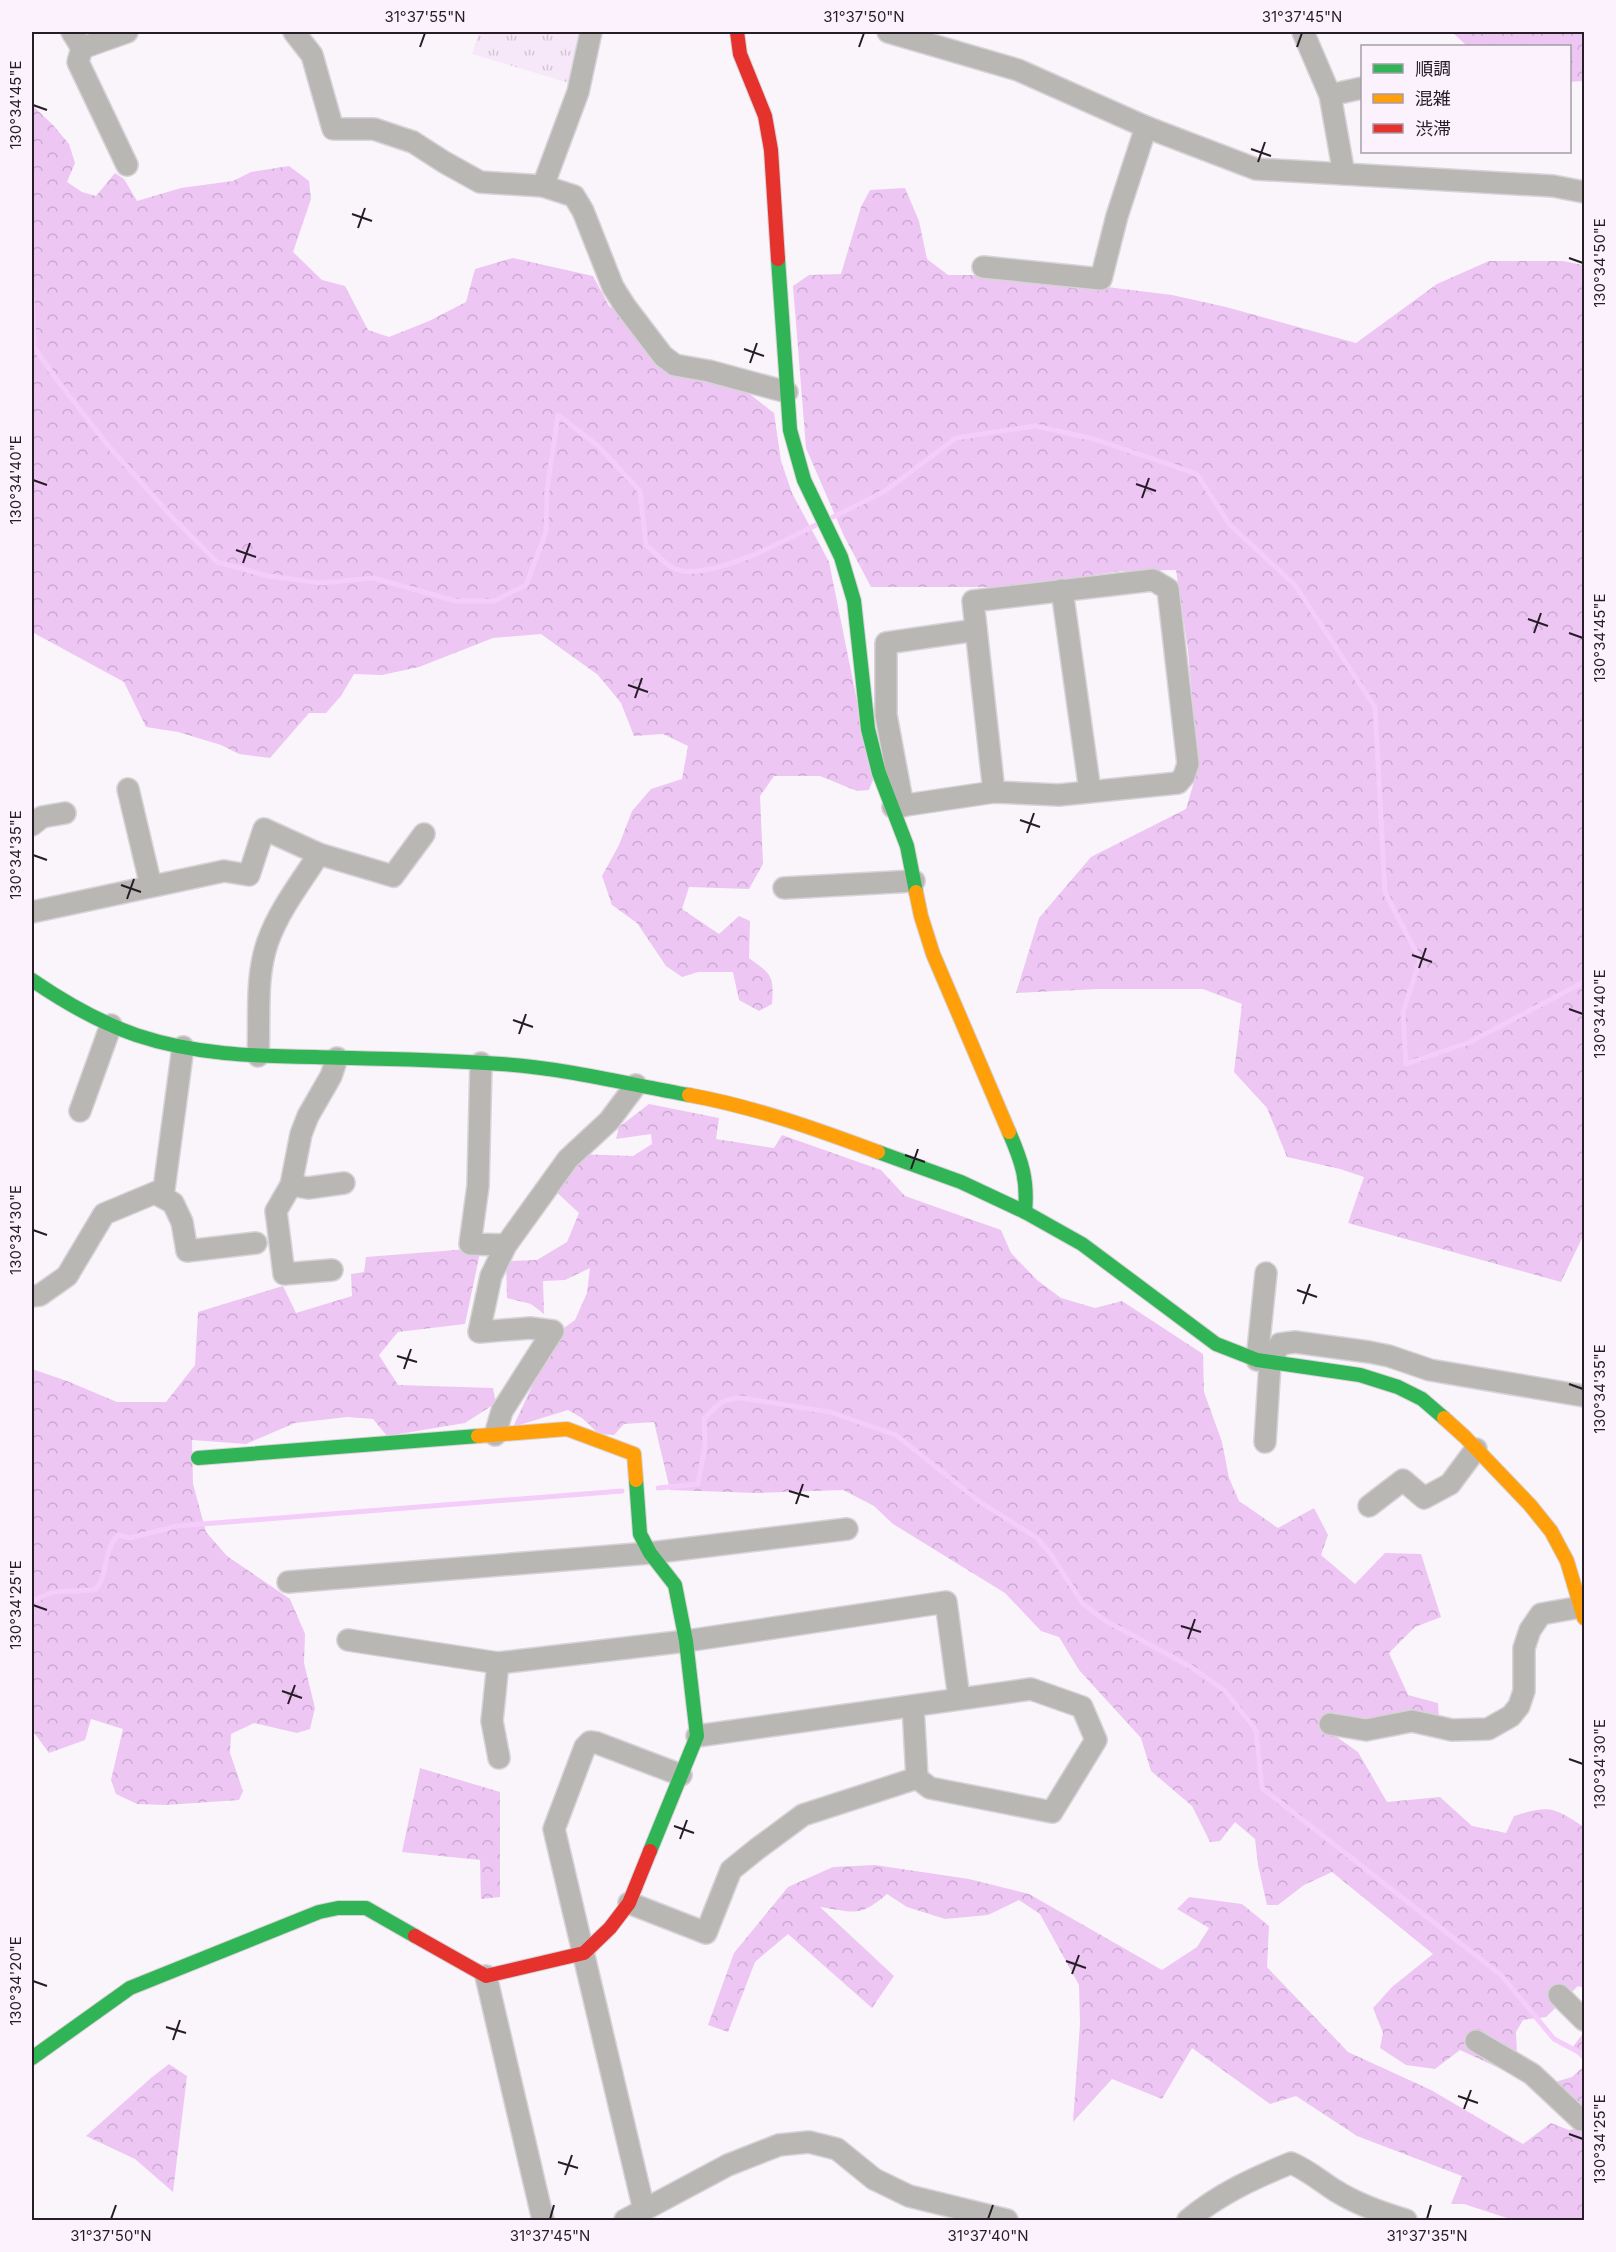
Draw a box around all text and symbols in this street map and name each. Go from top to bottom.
text: 31°37'55"N [385,7,465,26]
text: 31°37'50"N [823,7,905,26]
text: 31°37'45"N [1262,7,1342,26]
legend [1361,45,1571,153]
text: 順調 [1415,58,1451,79]
text: 130°34'45"E [6,61,25,150]
text: 混雑 [1415,88,1451,109]
text: 渋滞 [1415,118,1451,139]
text: 130°34'50"E [1590,218,1609,308]
text: 130°34'40"E [6,435,25,525]
text: 130°34'45"E [1590,594,1609,683]
text: 130°34'35"E [6,810,25,900]
text: 130°34'40"E [1590,969,1609,1059]
text: 130°34'30"E [6,1185,25,1275]
text: 130°34'35"E [1590,1344,1609,1434]
text: 130°34'25"E [6,1560,25,1650]
text: 130°34'30"E [1590,1719,1609,1809]
text: 130°34'20"E [6,1936,25,2026]
text: 130°34'25"E [1590,2094,1609,2184]
text: 31°37'50"N [70,2226,152,2245]
text: 31°37'45"N [510,2226,590,2245]
text: 31°37'40"N [948,2226,1028,2245]
text: 31°37'35"N [1386,2226,1468,2245]

